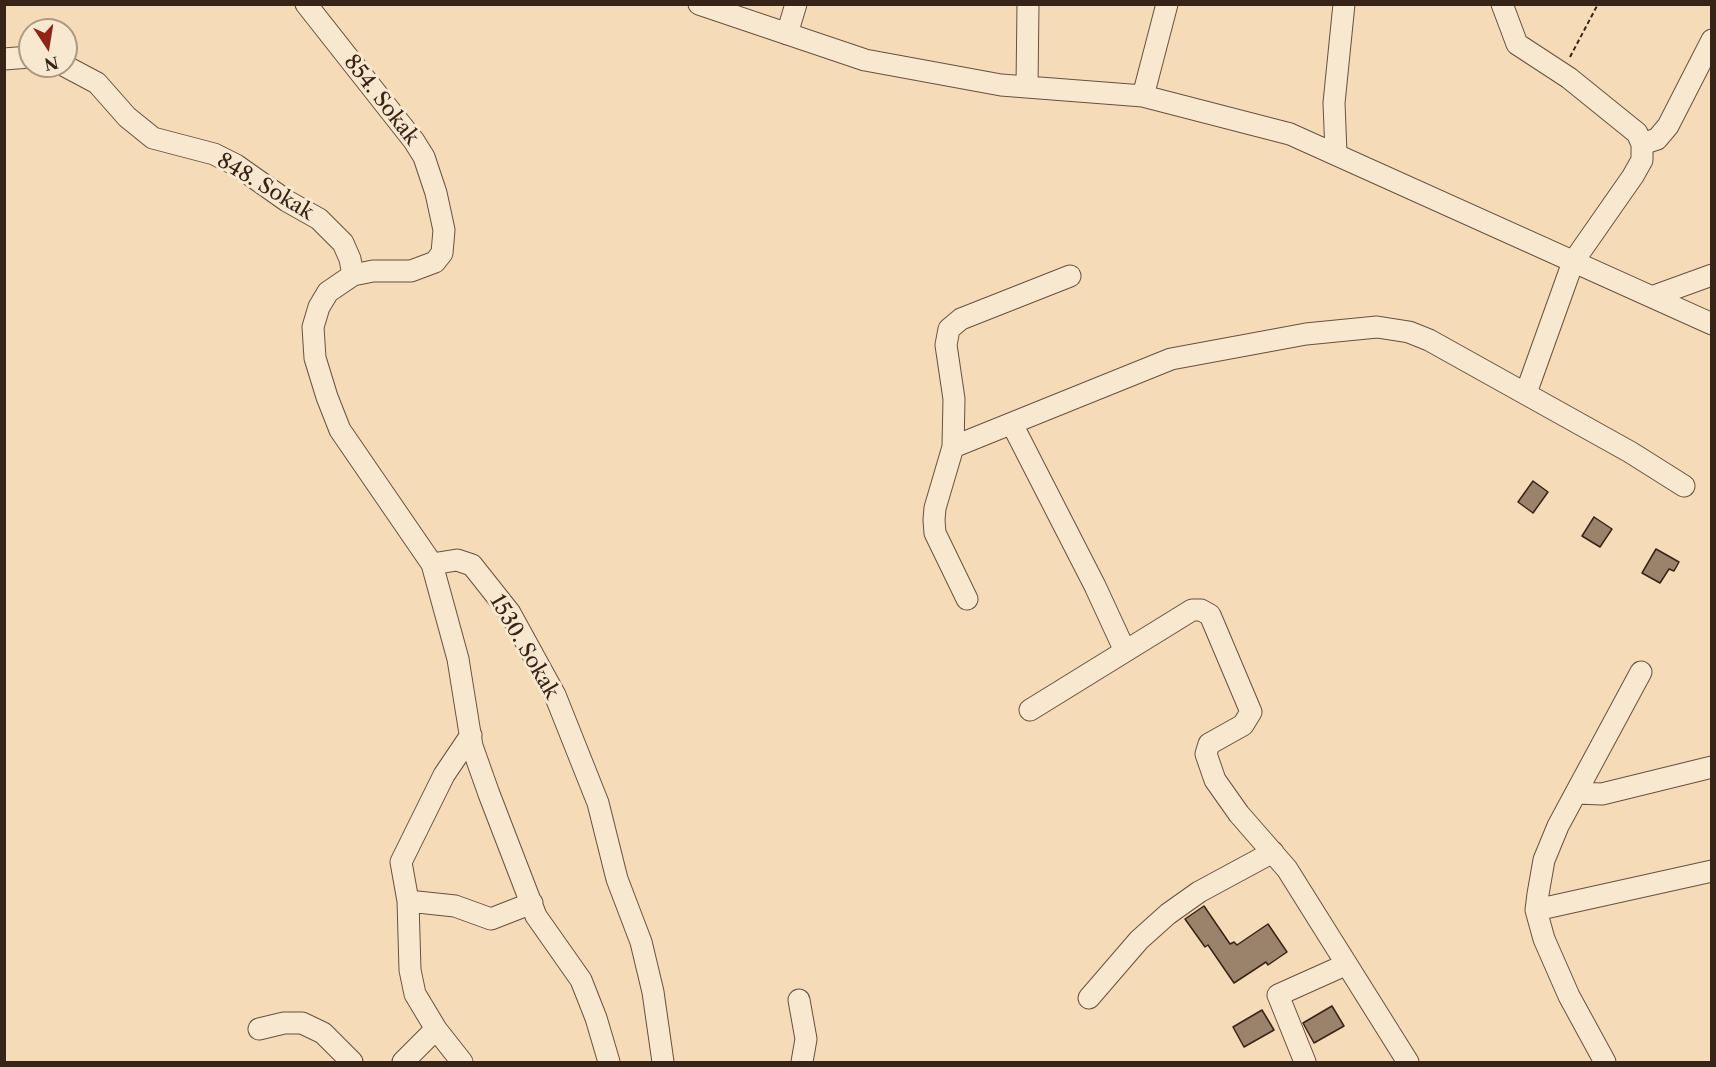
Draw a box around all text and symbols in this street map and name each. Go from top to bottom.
north arrow [18,18,78,78]
street label: 854. Sokak [338,50,424,150]
text: N [42,52,60,75]
street label: 848. Sokak [212,148,318,226]
street label: 1530. Sokak [484,590,564,704]

